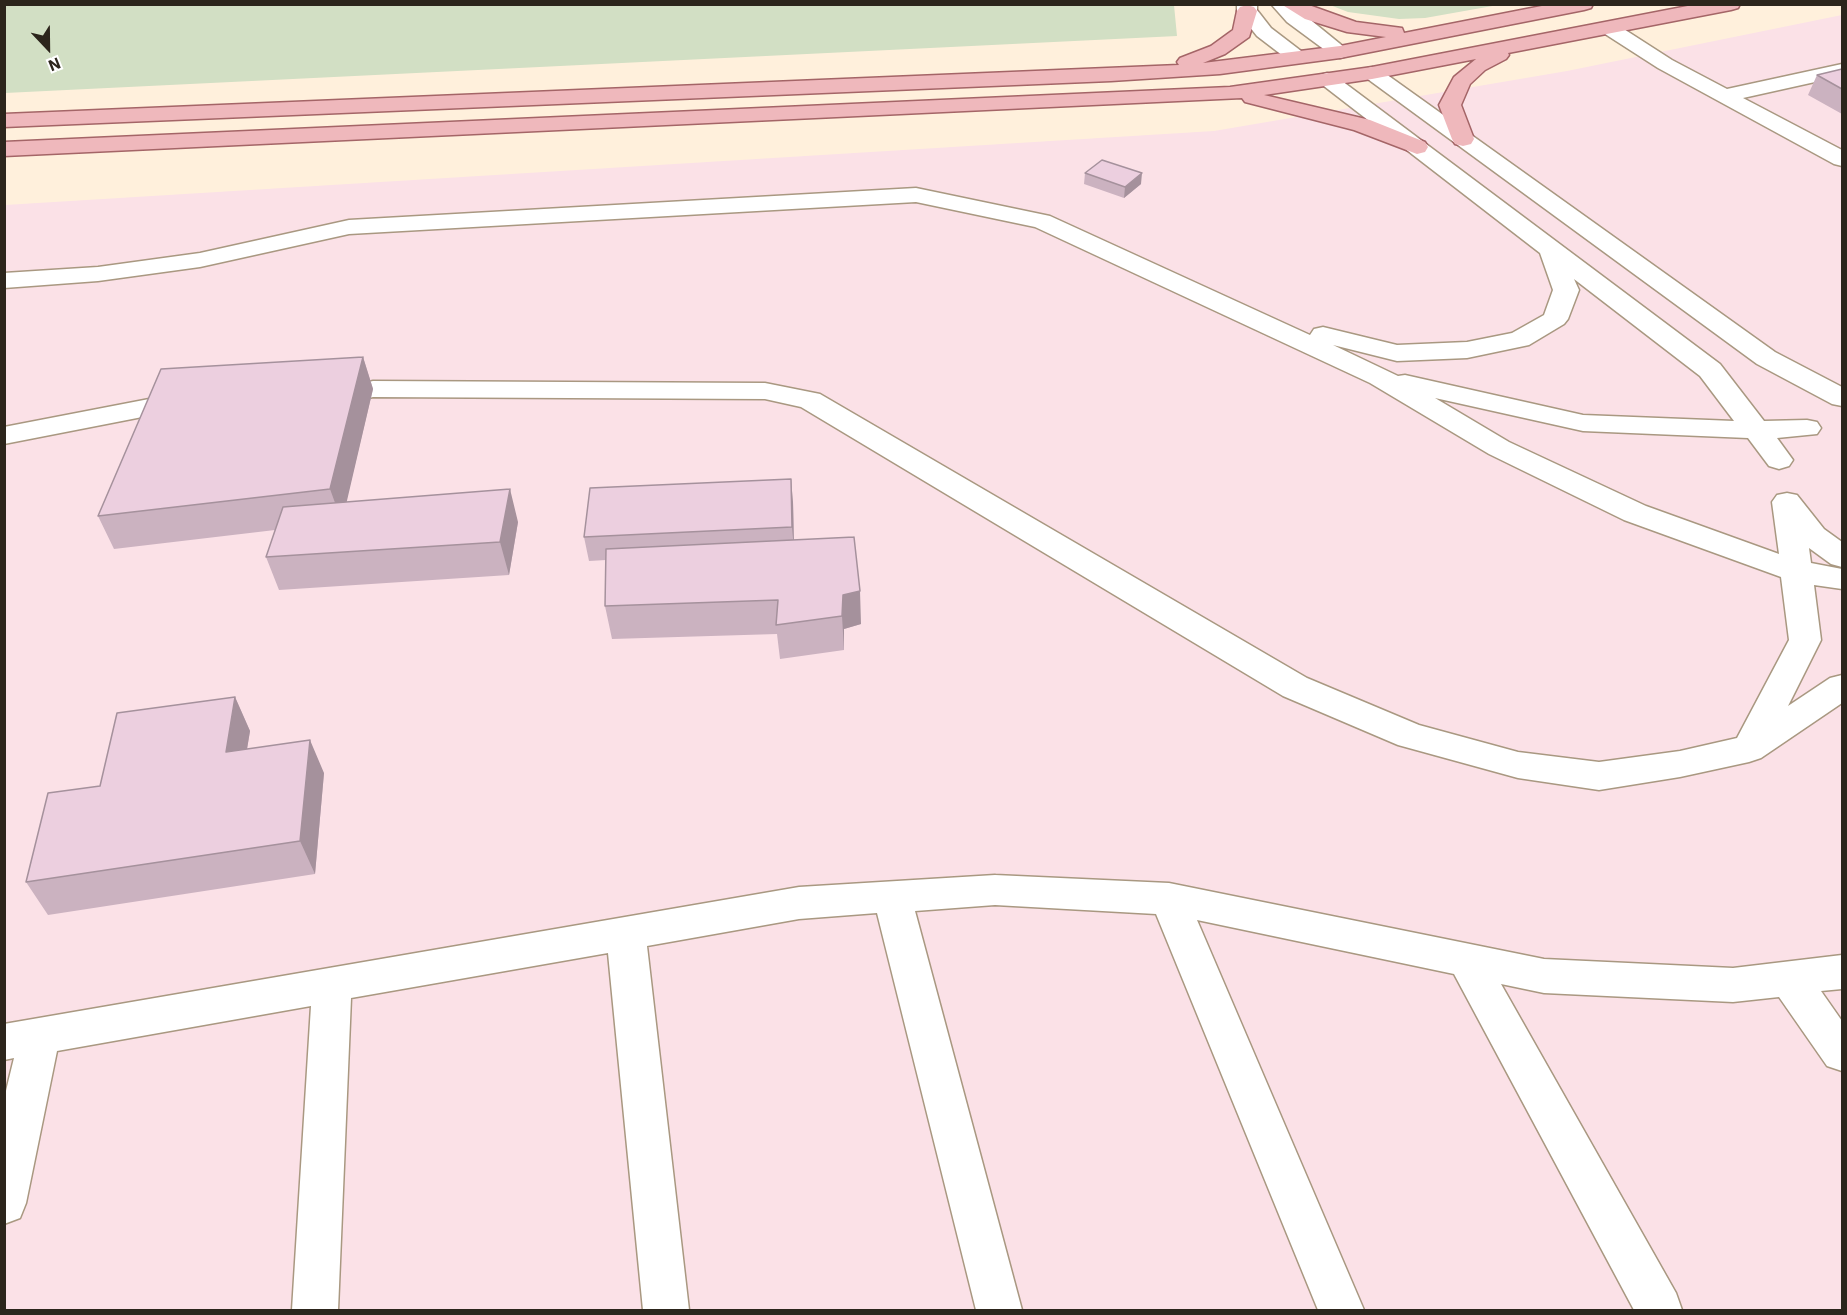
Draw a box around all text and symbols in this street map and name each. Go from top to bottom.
north arrow [18,18,78,78]
text: N [46,53,64,76]

